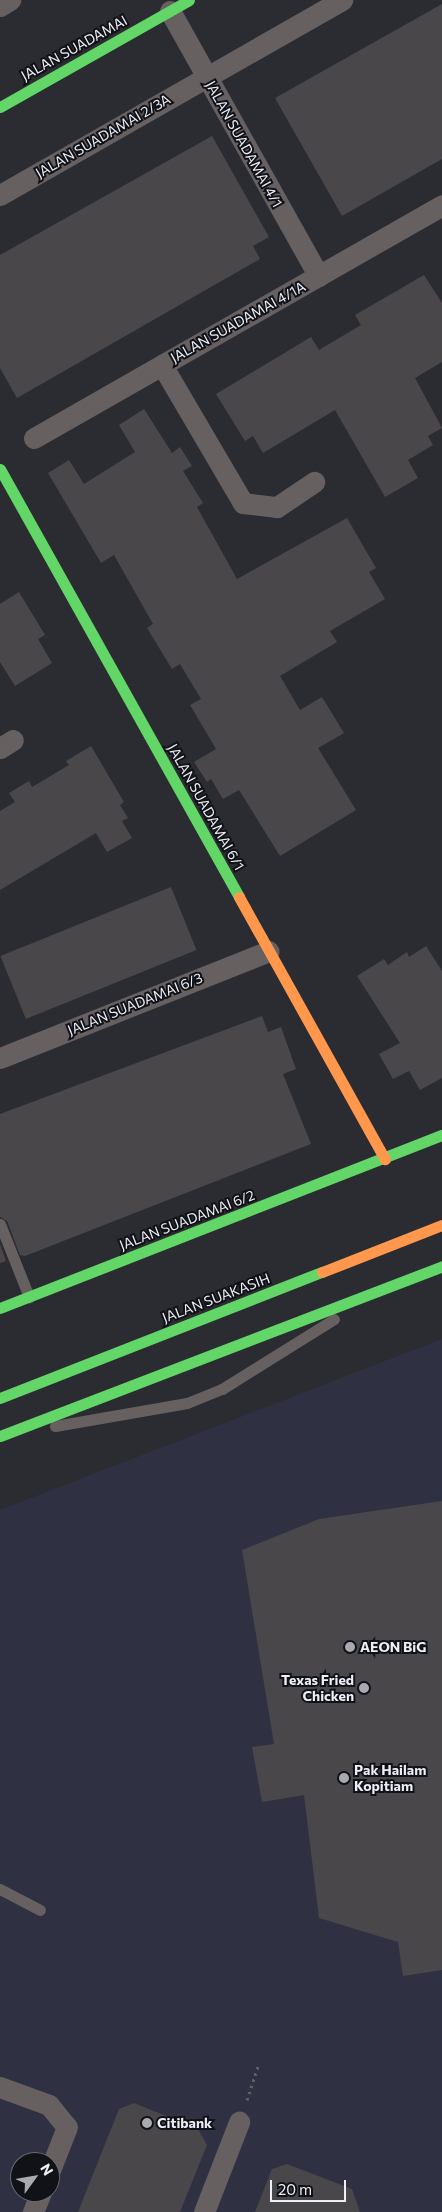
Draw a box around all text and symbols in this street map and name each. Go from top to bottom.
street label: JALAN SUADAMAI [18,12,130,84]
street label: JALAN SUADAMAI 4/1 [202,78,286,210]
street label: JALAN SUADAMAI 2/3A [33,91,173,181]
street label: JALAN SUADAMAI 4/1A [168,278,308,366]
street label: JALAN SUADAMAI 6/1 [164,741,248,873]
street label: JALAN SUADAMAI 6/3 [65,969,205,1039]
street label: JALAN SUADAMAI 6/2 [117,1186,257,1254]
street label: JALAN SUAKASIH [160,1270,272,1326]
place label: AEON BiG [360,1639,426,1655]
marker: AEON BiG [344,1641,356,1653]
place label: Texas Fried Chicken [281,1672,354,1704]
marker: Texas Fried Chicken [358,1682,370,1694]
place label: Pak Hailam Kopitiam [354,1762,426,1794]
marker: Pak Hailam Kopitiam [338,1772,350,1784]
place label: Citibank [157,2115,212,2131]
marker: Citibank [141,2117,153,2129]
north arrow [10,2152,60,2202]
text: N [37,2160,57,2178]
scale bar [272,2170,348,2202]
text: 20 m [278,2180,312,2198]

